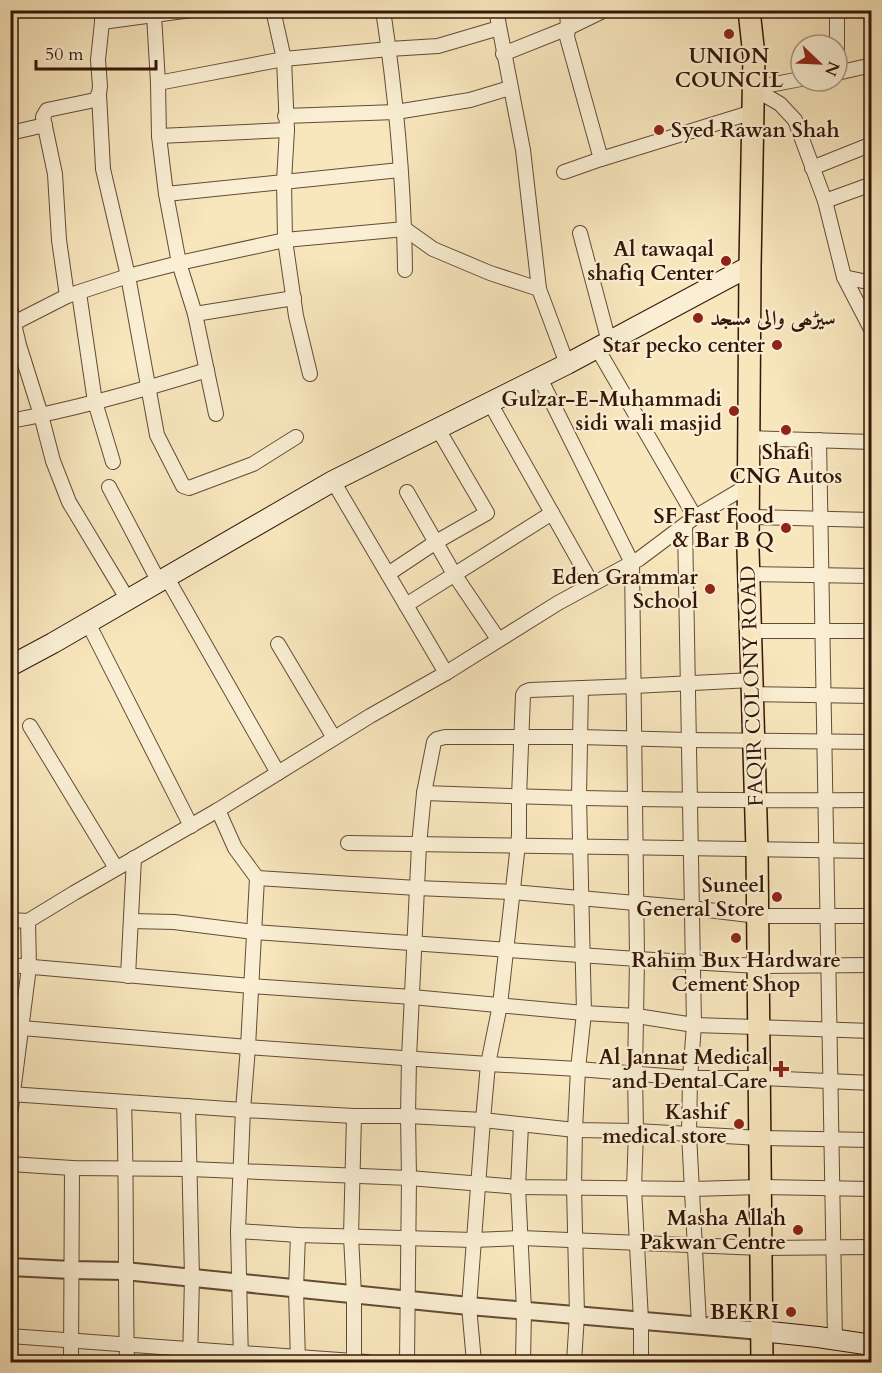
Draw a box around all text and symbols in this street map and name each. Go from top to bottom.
marker: UNION COUNCIL [722,27,736,41]
scale bar [36,33,156,71]
north arrow [789,33,849,93]
text: 50 m [45,42,84,67]
place label: UNION COUNCIL [675,42,784,95]
text: N [819,58,845,79]
place label: Syed Rawan Shah [671,116,839,145]
marker: Syed Rawan Shah [652,123,666,137]
place label: Al tawaqal shafiq Center [587,235,715,288]
marker: Al tawaqal shafiq Center [719,254,733,268]
place label: سیڑھی والی مسجد [710,304,836,333]
marker: سیڑھی والی مسجد [691,311,705,325]
place label: Star pecko center [603,331,766,360]
marker: Star pecko center [770,338,784,352]
place label: Gulzar-E-Muhammadi sidi wali masjid [501,385,722,438]
marker: Gulzar-E-Muhammadi sidi wali masjid [727,404,741,418]
marker: Shafi CNG Autos [779,423,793,437]
place label: Shafi CNG Autos [730,438,842,491]
place label: SF Fast Food & Bar B Q [654,502,774,555]
marker: SF Fast Food & Bar B Q [779,521,793,535]
place label: Eden Grammar School [552,563,699,616]
street label: FAQIR COLONY ROAD [733,565,771,807]
marker: Eden Grammar School [703,582,717,596]
place label: Suneel General Store [636,871,765,924]
marker: Suneel General Store [770,890,784,904]
marker: Rahim Bux Hardware Cement Shop [729,931,743,945]
place label: Rahim Bux Hardware Cement Shop [631,946,841,999]
place label: Al Jannat Medical and Dental Care [599,1043,768,1096]
marker: Al Jannat Medical and Dental Care [772,1060,790,1078]
place label: Kashif medical store [602,1098,731,1151]
marker: Kashif medical store [732,1117,746,1131]
place label: Masha Allah Pakwan Centre [640,1204,786,1257]
marker: Masha Allah Pakwan Centre [791,1223,805,1237]
place label: BEKRI [710,1298,779,1327]
marker: BEKRI [784,1305,798,1319]

